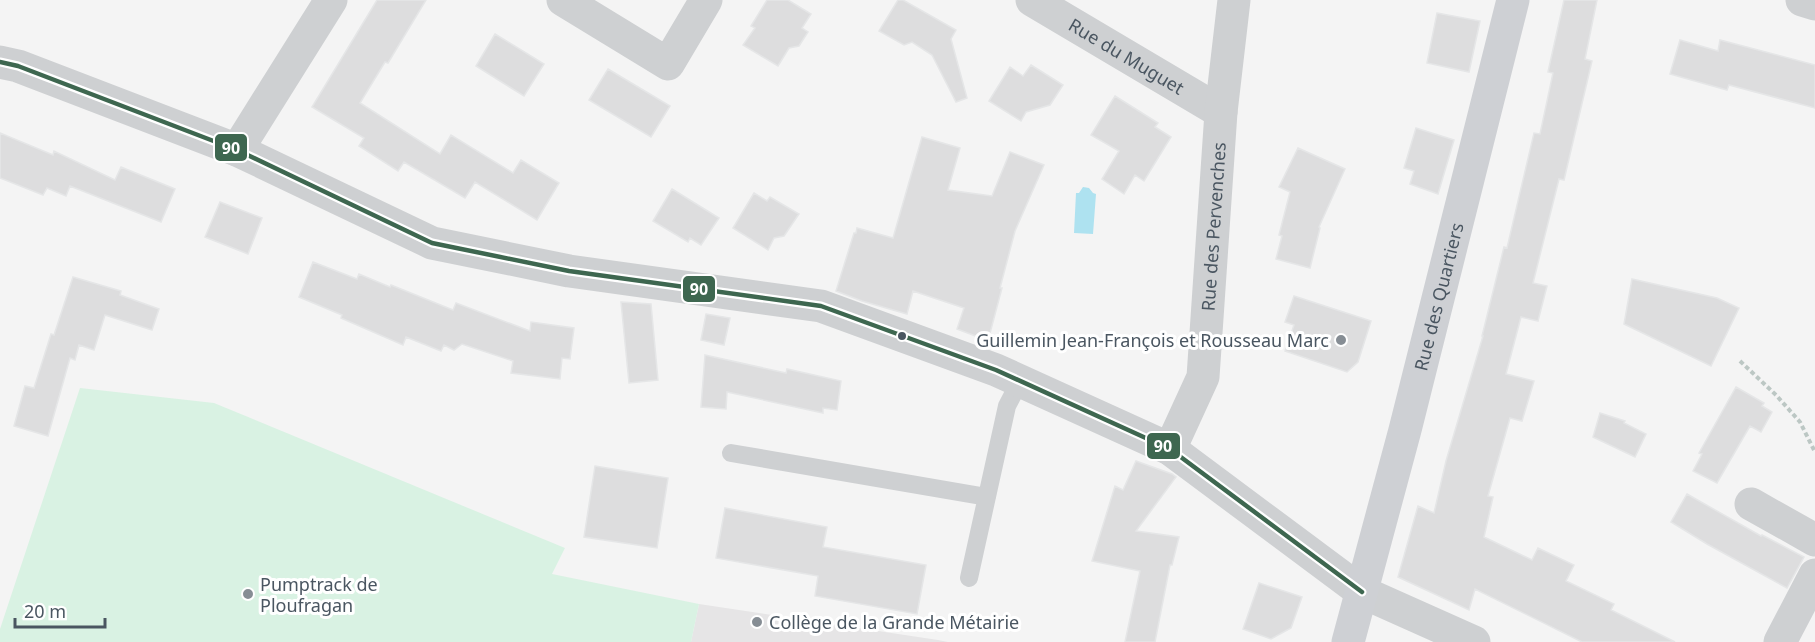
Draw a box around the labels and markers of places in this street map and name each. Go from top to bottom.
place label: Guillemin Jean-François et Rousseau Marc [976,328,1329,352]
unlabelled marker [896,330,908,342]
marker: Guillemin Jean-François et Rousseau Marc [1334,333,1348,347]
place label: Pumptrack de Ploufragan [260,572,378,617]
marker: Pumptrack de Ploufragan [241,587,255,601]
place label: Collège de la Grande Métairie [769,610,1019,634]
marker: Collège de la Grande Métairie [750,615,764,629]

